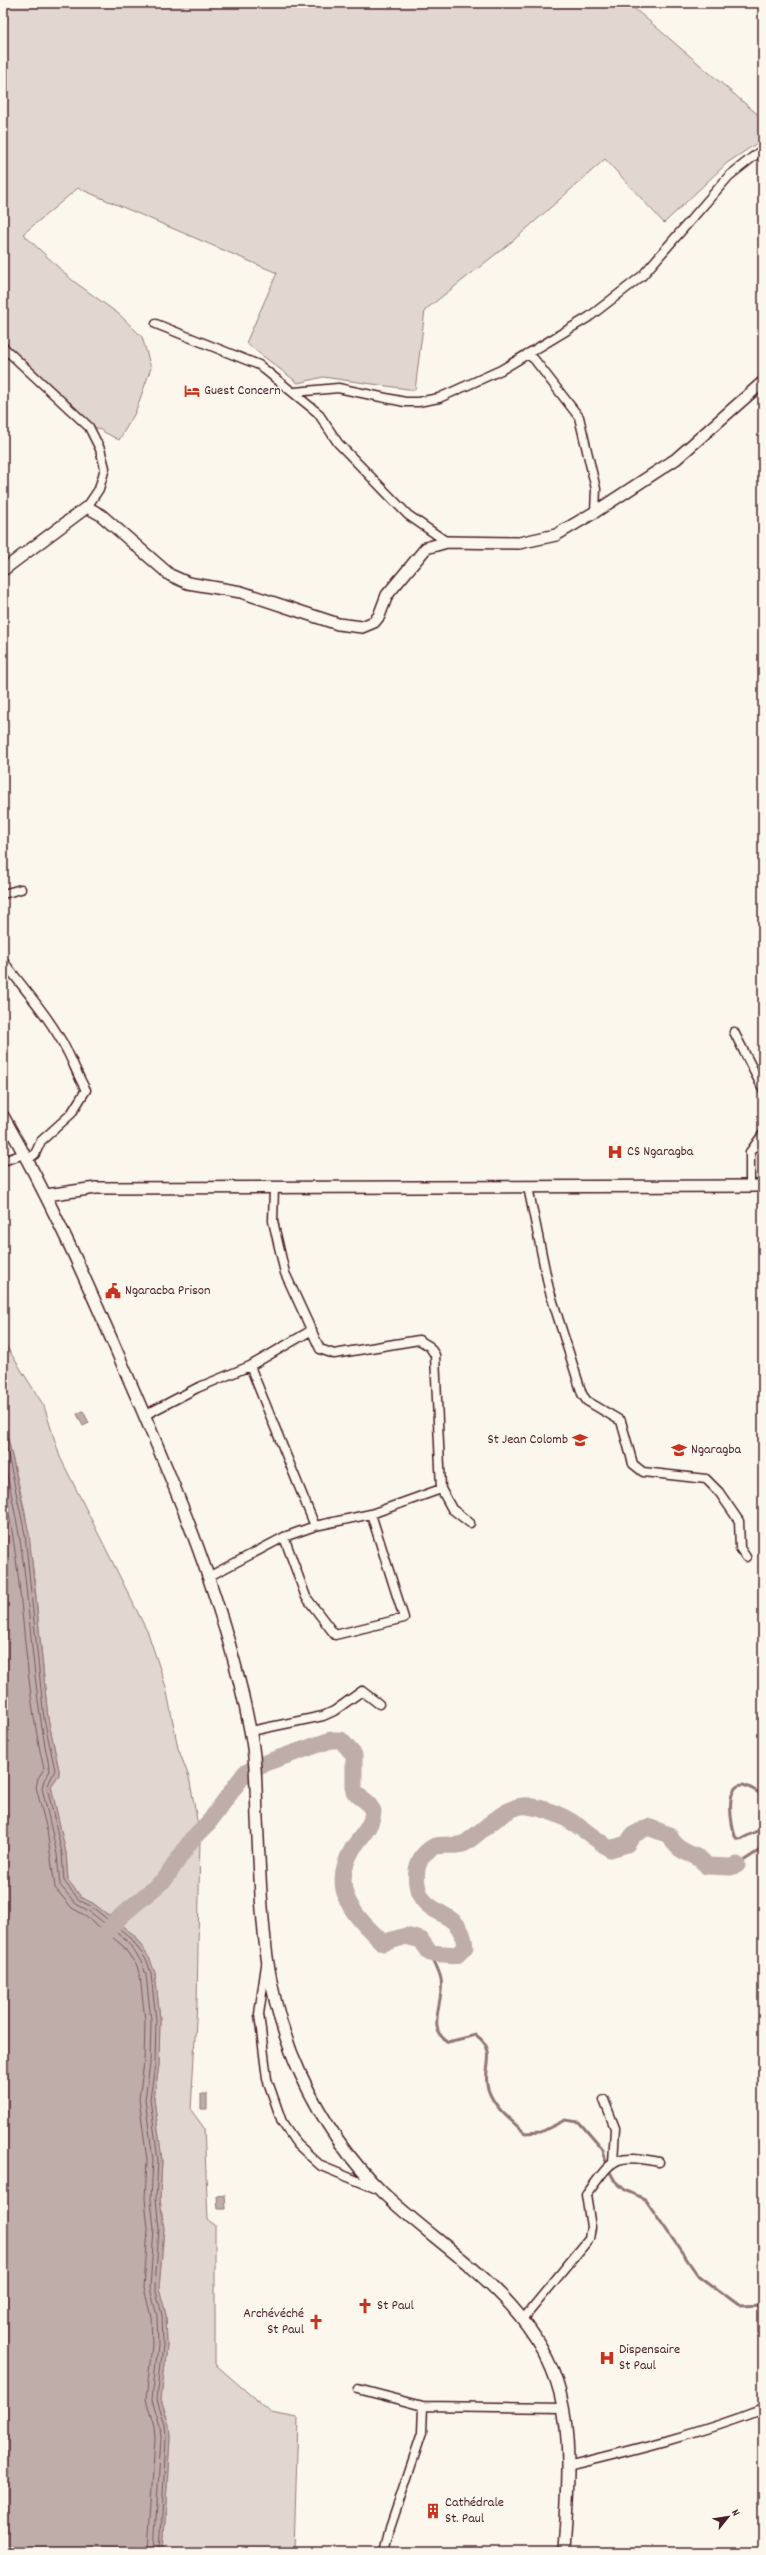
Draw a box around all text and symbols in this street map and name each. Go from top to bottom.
place label: Guest Concern [204,381,281,401]
hotel icon: Guest Concern [183,382,201,400]
place label: CS Ngaragba [627,1142,694,1162]
hospital icon: CS Ngaragba [606,1143,624,1161]
place label: Ngaracba Prison [125,1281,211,1301]
public building icon: Ngaracba Prison [104,1282,122,1300]
place label: St Jean Colomb [488,1430,568,1450]
school or university icon: St Jean Colomb [571,1431,589,1449]
place label: Ngaragba [691,1440,742,1460]
school or university icon: Ngaragba [670,1441,688,1459]
place label: St Paul [377,2296,415,2316]
church icon: St Paul [356,2297,374,2315]
place label: Archévéché St Paul [243,2304,305,2340]
church icon: Archévéché St Paul [307,2313,325,2331]
place label: Dispensaire St Paul [619,2340,680,2376]
hospital icon: Dispensaire St Paul [598,2349,616,2367]
place label: Cathédrale St. Paul [445,2493,504,2529]
north arrow [708,2497,748,2537]
building icon: Cathédrale St. Paul [424,2502,442,2520]
text: N [727,2507,743,2520]

